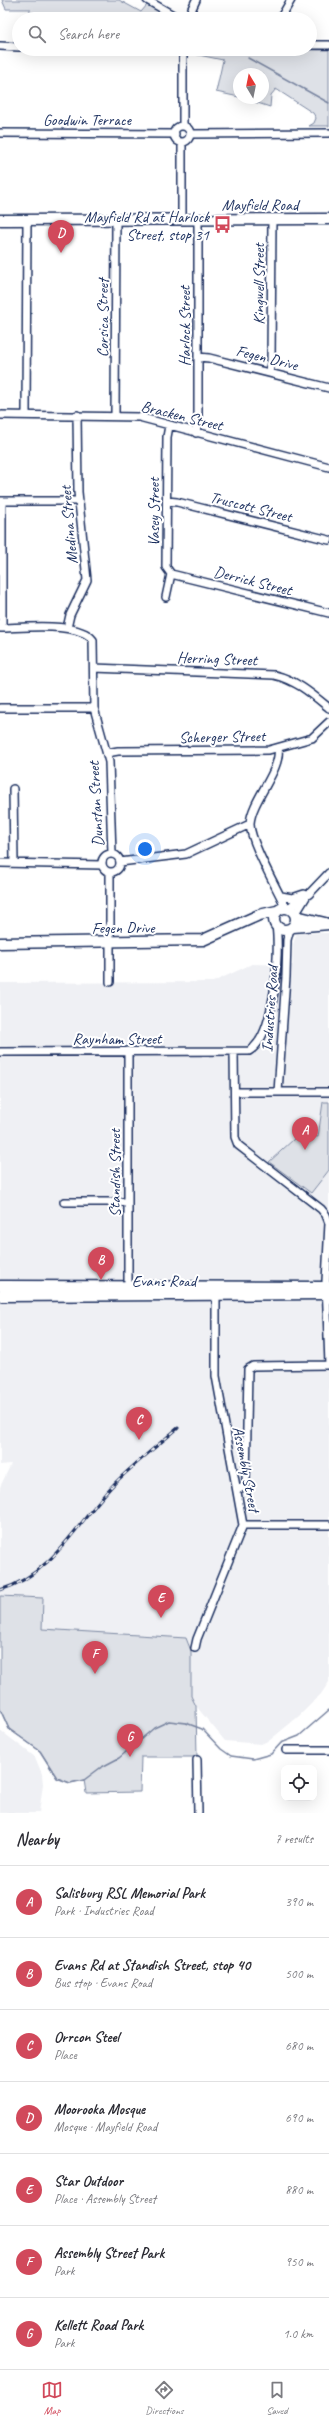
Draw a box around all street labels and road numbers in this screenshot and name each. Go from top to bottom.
street label: Goodwin Terrace [43,110,133,130]
street label: Mayfield Road [222,195,301,215]
street label: Kingwell Street [249,242,269,325]
street label: Corsica Street [93,276,113,357]
street label: Harlock Street [175,284,195,366]
street label: Fegen Drive [234,341,301,376]
street label: Bracken Street [139,396,226,436]
street label: Vasey Street [144,476,164,546]
street label: Medina Street [55,483,82,565]
street label: Truscott Street [208,487,295,527]
street label: Derrick Street [212,562,295,601]
street label: Herring Street [177,648,259,670]
street label: Scherger Street [179,726,267,748]
street label: Dunstan Street [84,759,108,847]
street label: Fegen Drive [92,918,156,938]
street label: Industries Road [257,963,283,1053]
street label: Raynham Street [73,1029,163,1049]
street label: Standish Street [105,1127,125,1217]
street label: Evans Road [132,1271,199,1291]
street label: Assembly Street [228,1425,265,1516]

